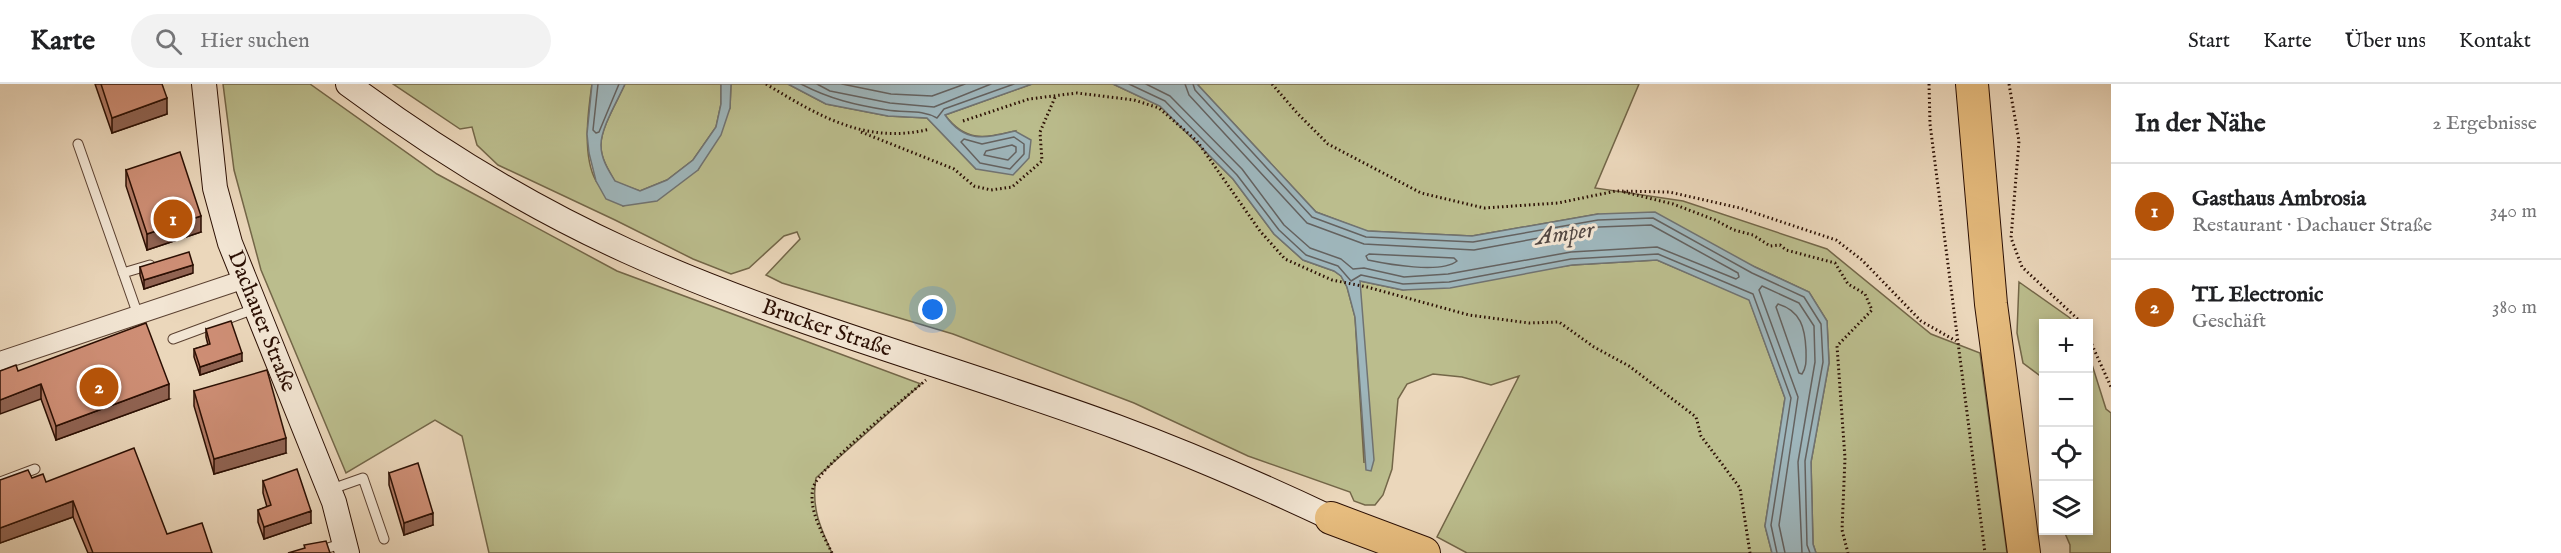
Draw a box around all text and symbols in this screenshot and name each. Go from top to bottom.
search box [131,14,551,68]
text: Karte [30,24,95,59]
icon: search [152,25,185,58]
text: Hier suchen [200,27,310,55]
text: Start [2188,28,2230,55]
text: Karte [2263,28,2312,55]
text: Über uns [2345,28,2426,55]
text: Kontakt [2459,28,2531,55]
text: In der Nähe [2135,107,2266,140]
text: 2 Ergebnisse [2432,111,2537,136]
text: Gasthaus Ambrosia [2192,185,2366,213]
pin: 1 [154,196,192,242]
text: 1 [2151,199,2158,224]
text: 340 m [2490,199,2537,224]
text: Restaurant · Dachauer Straße [2192,213,2432,238]
water label: Amper [1531,214,1598,254]
street label: Dachauer Straße [220,246,302,396]
text: TL Electronic [2192,281,2324,309]
street label: Brucker Straße [758,293,895,364]
your location [918,295,947,324]
text: 2 [2150,295,2159,320]
text: 380 m [2492,295,2537,320]
text: Geschäft [2192,309,2266,334]
map controls [2039,319,2093,535]
button: + [2039,319,2093,373]
pin: 2 [80,364,118,410]
button: − [2039,373,2093,427]
button: locate [2039,427,2093,481]
button: layers [2039,481,2093,535]

